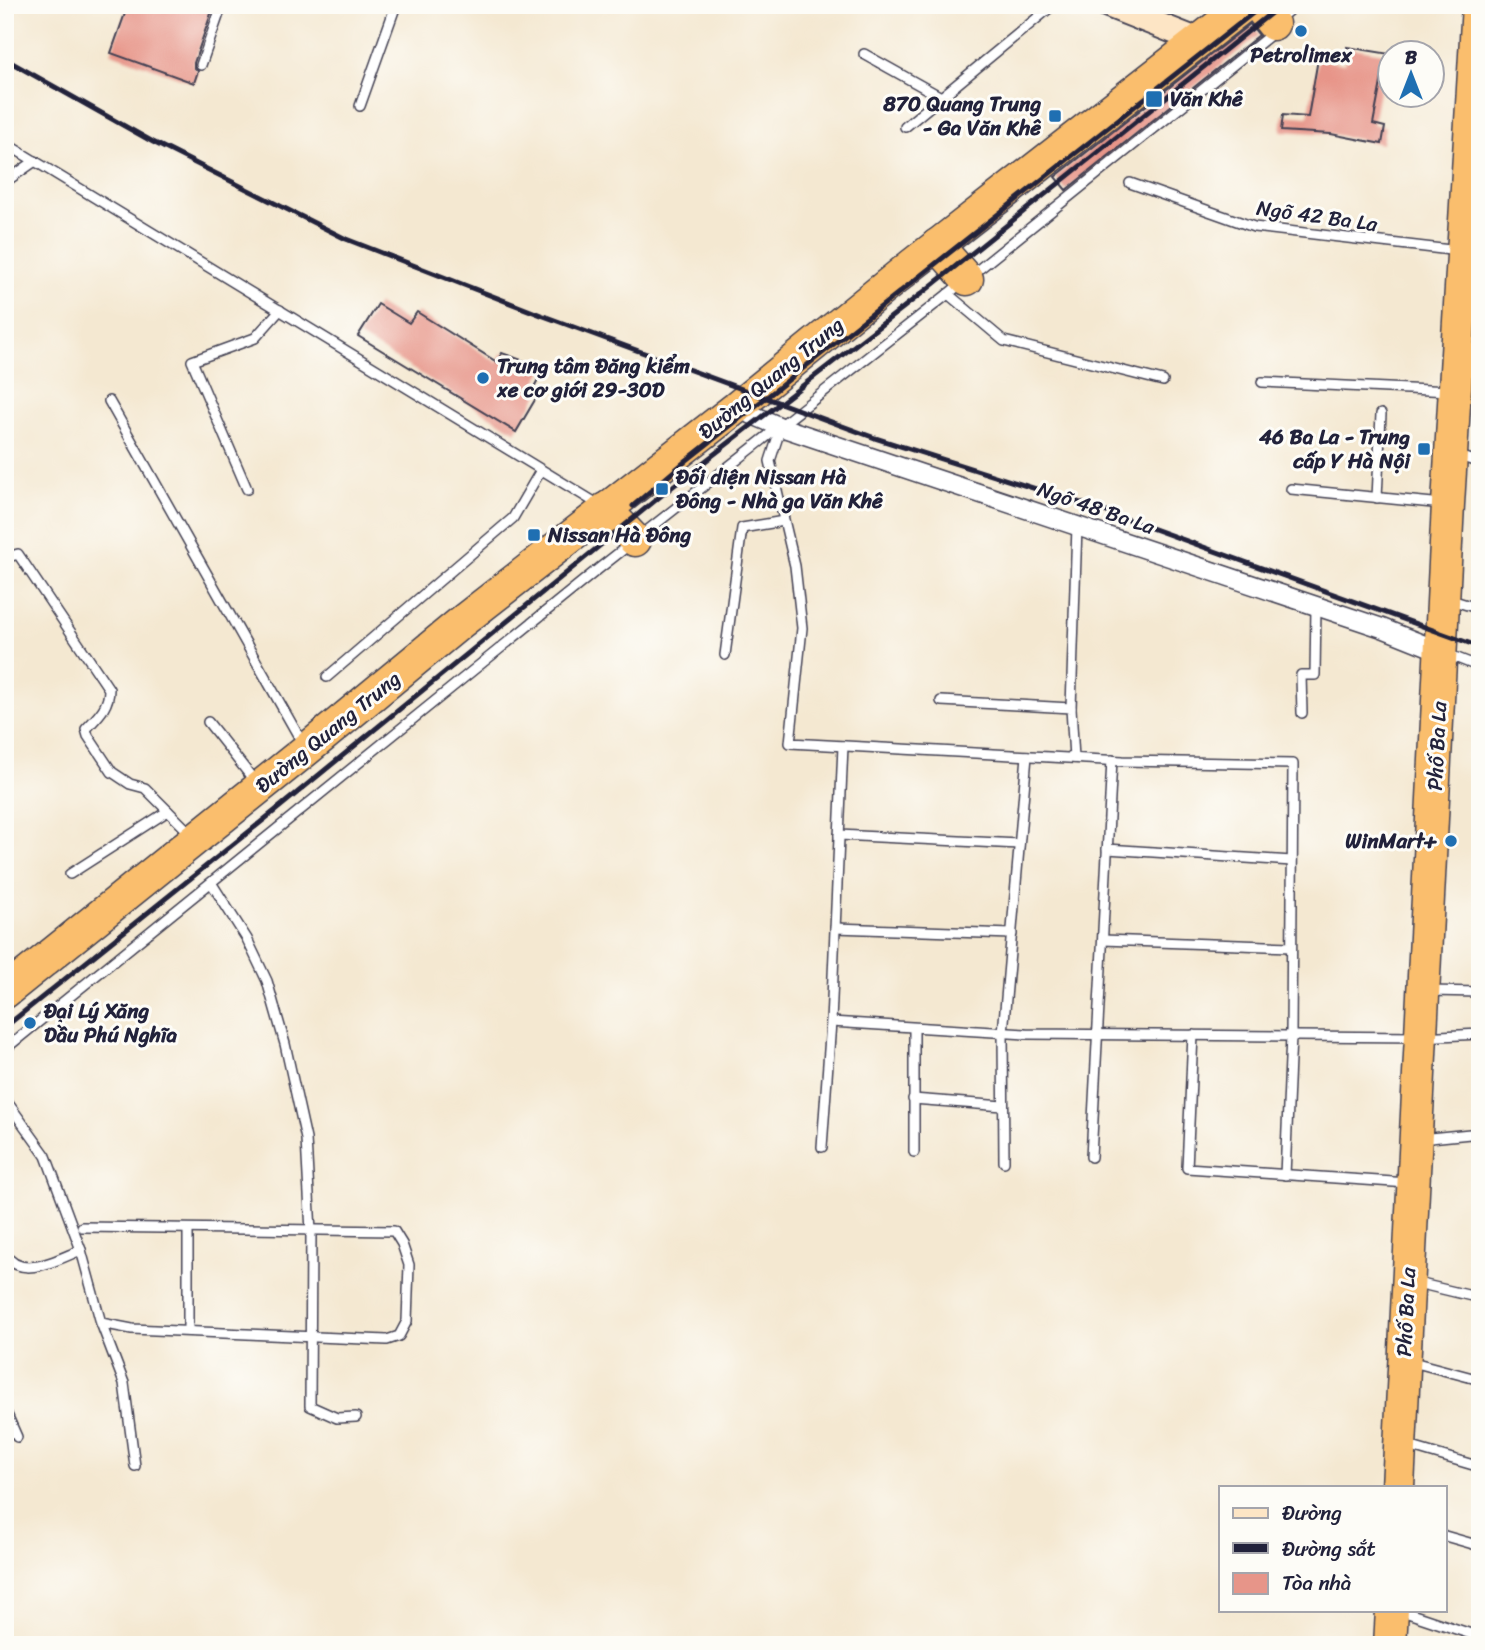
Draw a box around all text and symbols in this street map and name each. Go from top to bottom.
marker: Petrolimex [1293,23,1309,39]
place label: Petrolimex [1250,36,1353,74]
north arrow [1376,38,1446,108]
text: B [1405,41,1417,74]
place label: Văn Khê [1170,80,1243,118]
place label: 870 Quang Trung - Ga Văn Khê [882,85,1041,147]
marker: Văn Khê [1144,89,1164,109]
marker: 870 Quang Trung - Ga Văn Khê [1047,108,1063,124]
street label: Ngõ 42 Ba La [1254,189,1380,243]
street label: Đường Quang Trung [689,307,853,449]
place label: Trung tâm Đăng kiểm xe cơ giới 29-30D [496,347,691,409]
marker: Trung tâm Đăng kiểm xe cơ giới 29-30D [475,370,491,386]
place label: 46 Ba La - Trung cấp Y Hà Nội [1258,418,1411,480]
marker: 46 Ba La - Trung cấp Y Hà Nội [1416,441,1432,457]
place label: Đối diện Nissan Hà Đông - Nhà ga Văn Khê [675,458,883,520]
street label: Ngõ 48 Ba La [1032,470,1160,546]
marker: Đối diện Nissan Hà Đông - Nhà ga Văn Khê [654,481,670,497]
place label: Nissan Hà Đông [547,516,691,554]
marker: Nissan Hà Đông [526,527,542,543]
street label: Đường Quang Trung [246,661,410,803]
street label: Phố Ba La [1416,700,1458,792]
place label: WinMart+ [1345,822,1437,860]
marker: WinMart+ [1443,833,1459,849]
place label: Đại Lý Xăng Dầu Phú Nghĩa [43,992,177,1054]
marker: Đại Lý Xăng Dầu Phú Nghĩa [22,1015,38,1031]
street label: Phố Ba La [1385,1266,1427,1358]
legend [1219,1486,1446,1612]
text: Đường [1282,1494,1342,1532]
text: Đường sắt [1282,1530,1376,1568]
text: Tòa nhà [1282,1564,1352,1602]

